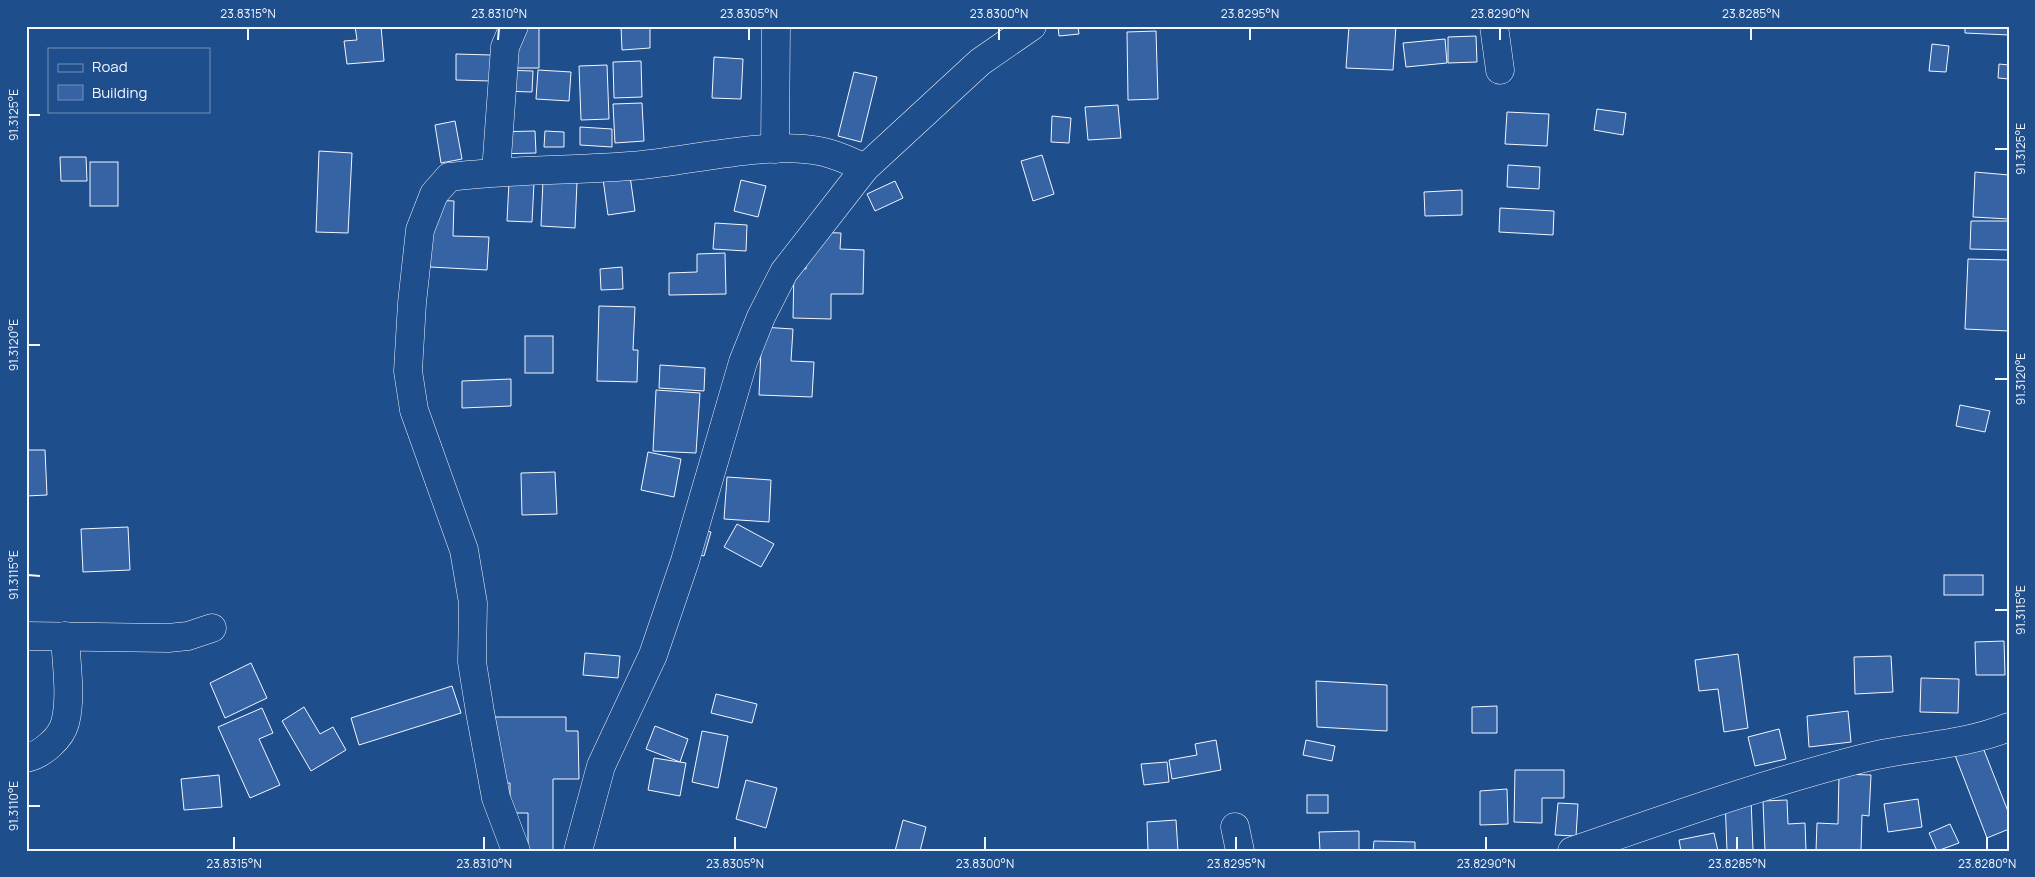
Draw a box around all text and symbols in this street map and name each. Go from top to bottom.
text: 23.8315°N [220,5,276,22]
text: 23.8310°N [471,5,527,22]
text: 23.8305°N [720,5,778,22]
text: 23.8300°N [970,5,1028,22]
text: 23.8295°N [1221,5,1279,22]
text: 23.8290°N [1471,5,1529,22]
text: 23.8285°N [1722,5,1780,22]
legend [48,48,210,112]
text: Road [92,56,128,77]
text: Building [92,82,147,103]
text: 91.3125°E [5,89,22,141]
text: 91.3125°E [2012,123,2029,175]
text: 91.3120°E [5,319,22,371]
text: 91.3120°E [2012,353,2029,405]
text: 91.3115°E [5,550,22,600]
text: 91.3115°E [2012,585,2029,635]
text: 91.3110°E [5,781,22,831]
text: 23.8315°N [206,855,262,872]
text: 23.8310°N [456,855,512,872]
text: 23.8305°N [706,855,764,872]
text: 23.8300°N [956,855,1014,872]
text: 23.8295°N [1207,855,1265,872]
text: 23.8290°N [1457,855,1515,872]
text: 23.8285°N [1708,855,1766,872]
text: 23.8280°N [1958,855,2016,872]

